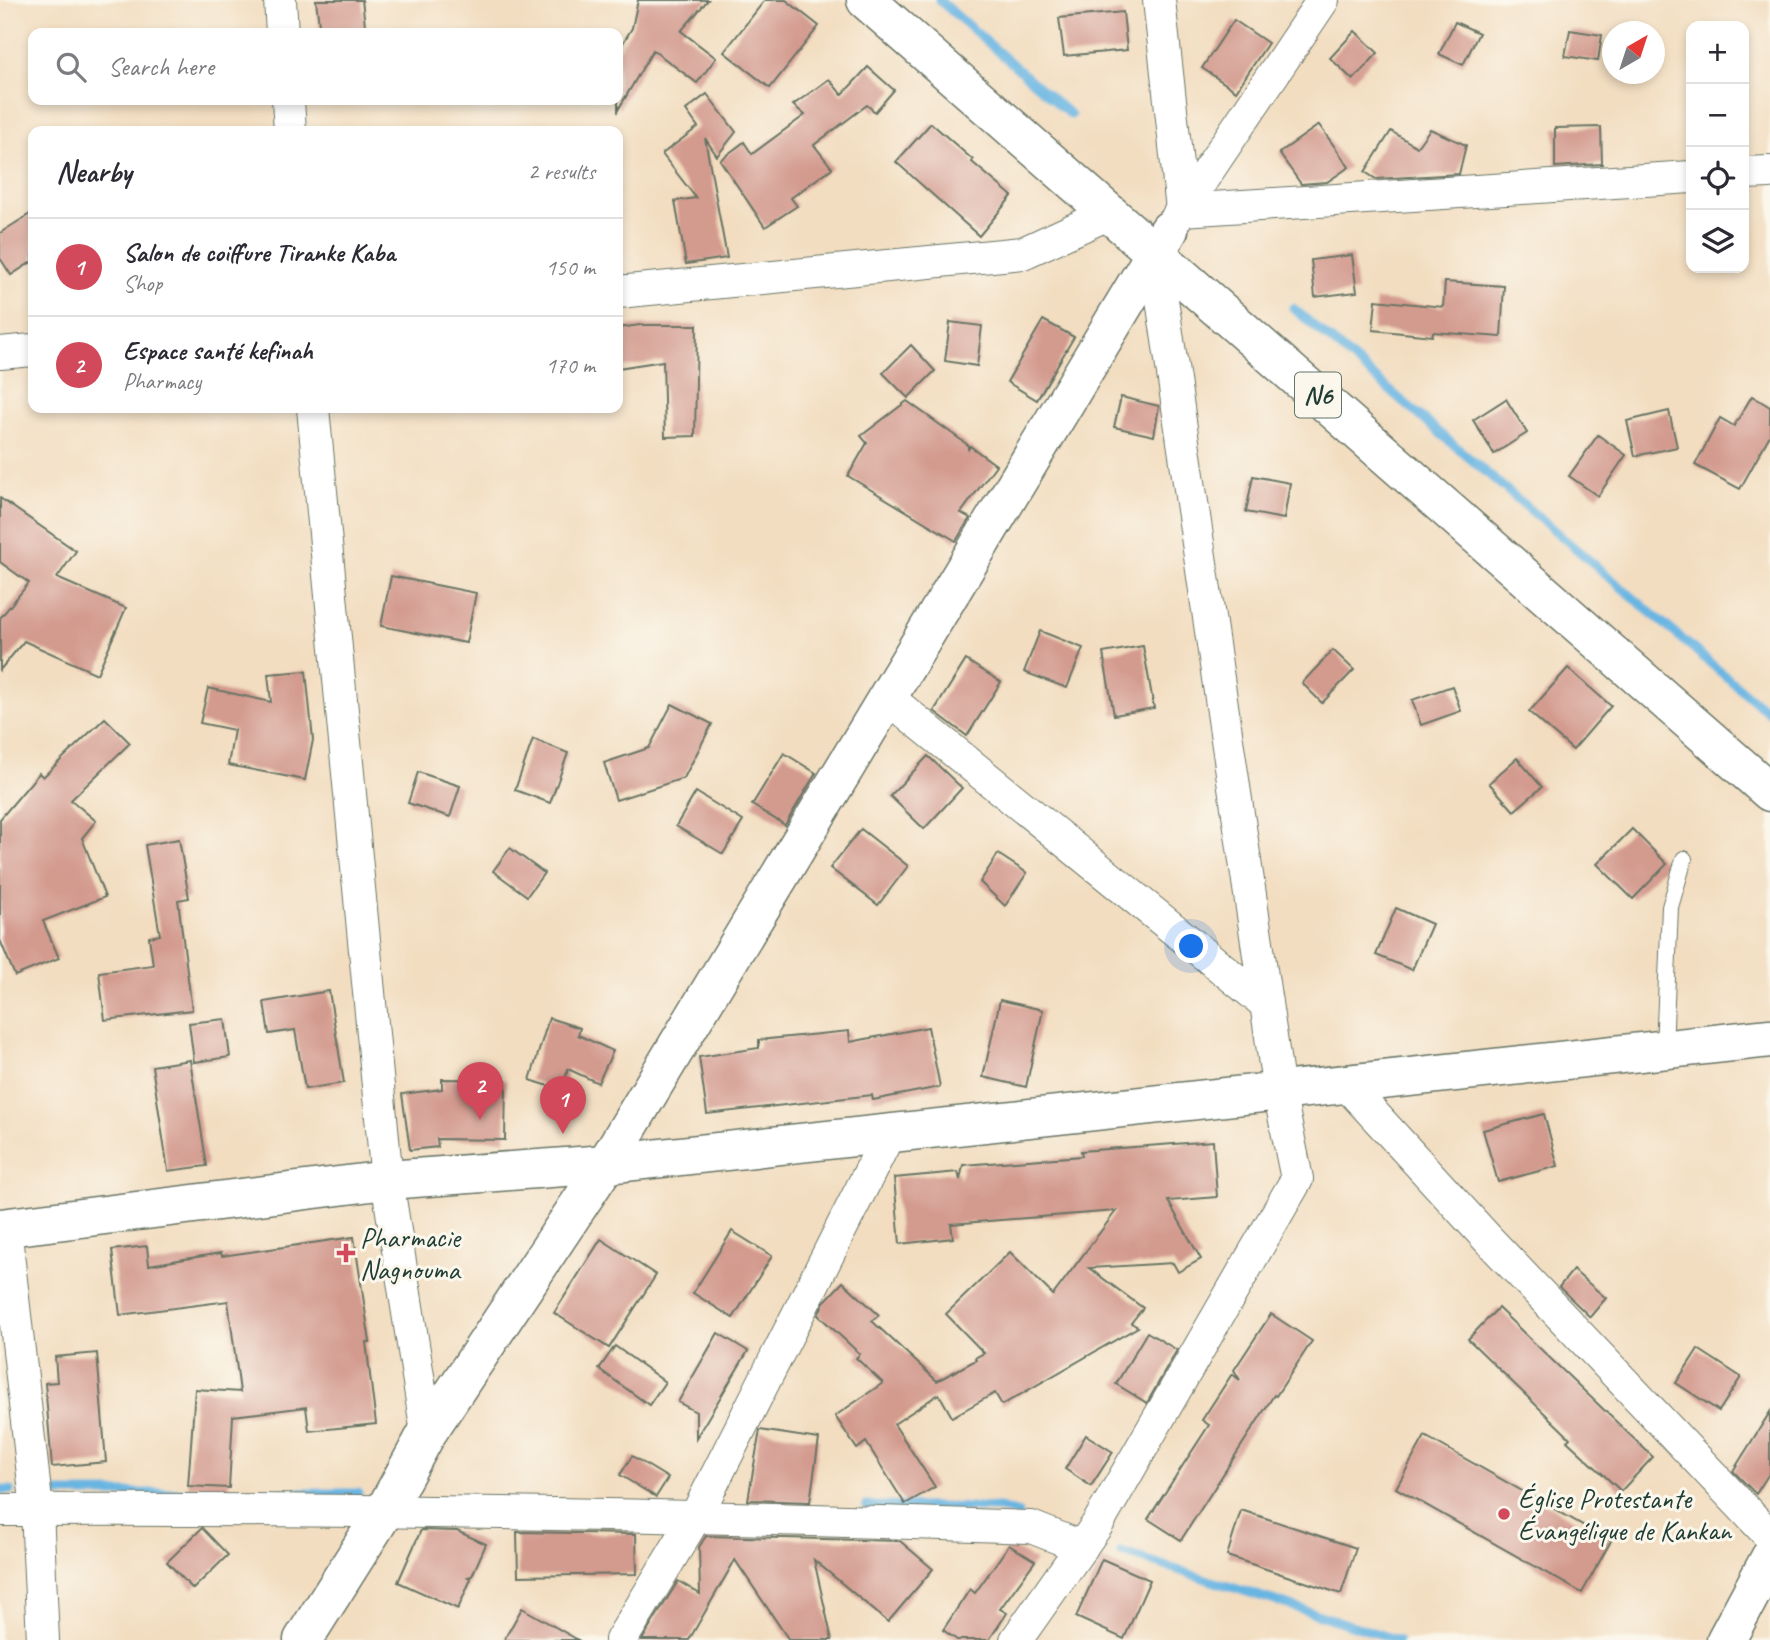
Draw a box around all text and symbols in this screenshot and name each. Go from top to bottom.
north arrow [1602,21,1665,84]
map controls [1686,21,1749,273]
button: + [1686,21,1749,84]
search box [28,28,623,105]
icon: search [52,48,90,86]
text: Search here [108,50,214,83]
button: − [1686,84,1749,147]
button: locate [1686,147,1749,210]
text: Nearby [56,153,132,191]
text: 2 results [528,157,595,186]
button: layers [1686,210,1749,273]
text: Salon de coiffure Tiranke Kaba [123,236,395,269]
text: 1 [74,253,84,282]
text: 150 m [546,253,595,282]
text: Shop [123,269,162,298]
text: Espace santé kefinah [123,334,313,367]
text: 2 [74,351,84,380]
text: 170 m [546,351,595,380]
text: Pharmacy [123,367,201,396]
road number: N6 [1295,372,1341,418]
your location [1174,929,1208,963]
pin: 2 [457,1062,503,1120]
pin: 1 [540,1076,586,1134]
place label: Pharmacie Nagnouma [360,1220,462,1287]
marker: Pharmacie Nagnouma [338,1245,354,1261]
place label: Église Protestante Évangélique de Kankan [1518,1481,1732,1548]
marker: Église Protestante Évangélique de Kankan [1496,1506,1512,1522]

